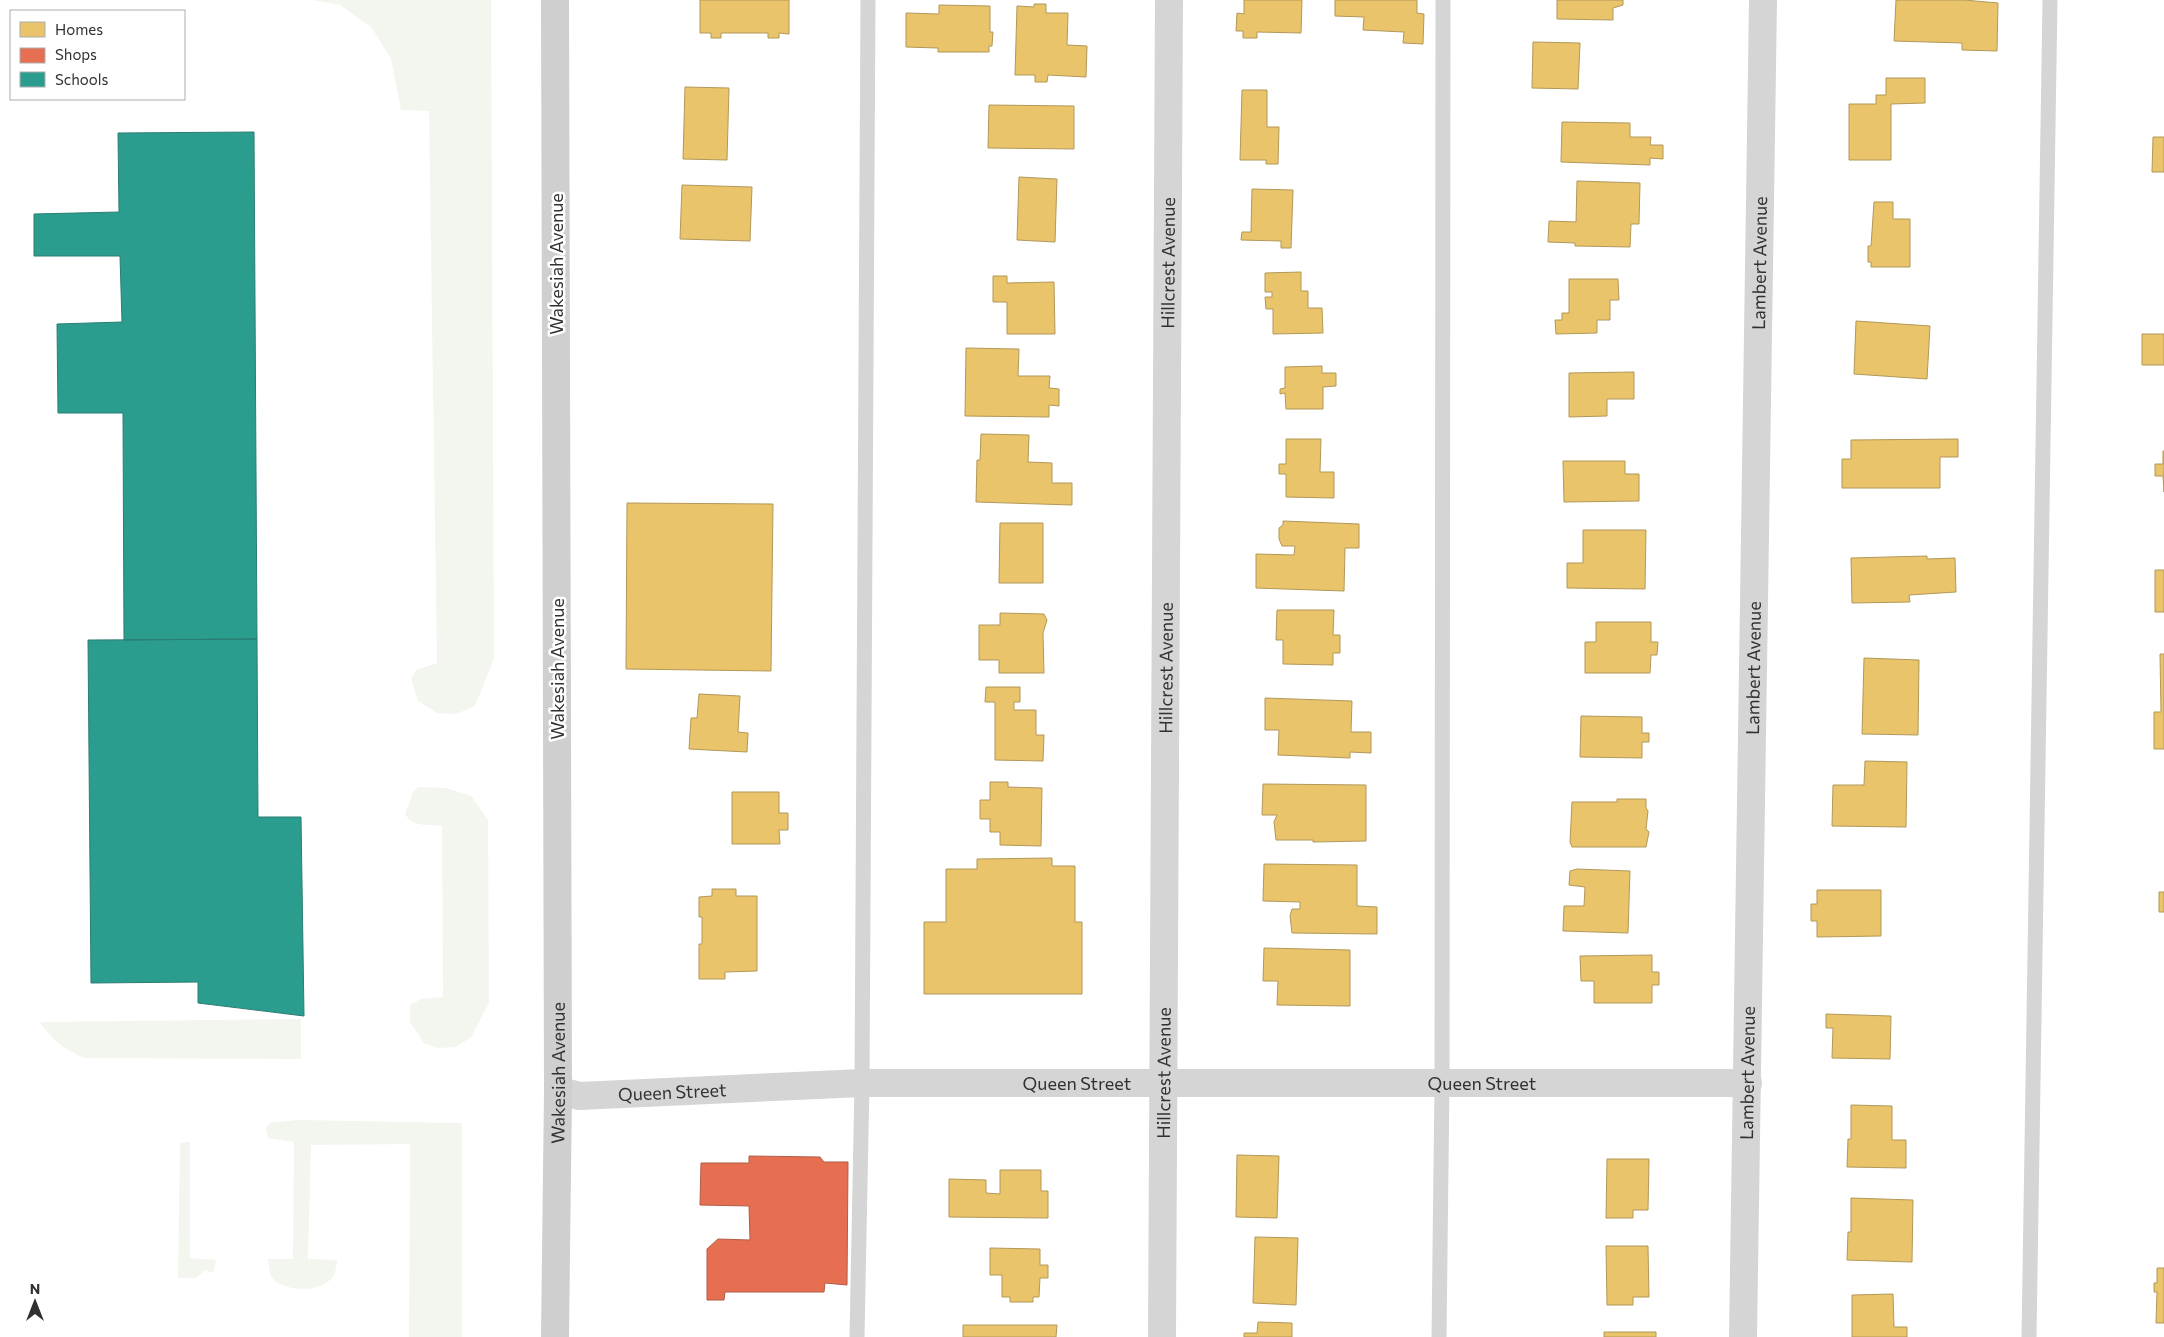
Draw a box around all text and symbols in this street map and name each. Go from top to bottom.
legend [10,10,185,100]
text: Homes [55,20,103,38]
text: Shops [55,45,97,63]
text: Schools [55,70,109,88]
street label: Wakesiah Avenue [545,193,567,335]
street label: Lambert Avenue [1747,196,1771,330]
street label: Hillcrest Avenue [1156,197,1179,329]
street label: Wakesiah Avenue [546,598,568,740]
street label: Lambert Avenue [1741,601,1765,735]
street label: Hillcrest Avenue [1154,602,1177,734]
street label: Wakesiah Avenue [546,1002,569,1144]
street label: Lambert Avenue [1735,1006,1759,1140]
street label: Hillcrest Avenue [1152,1007,1175,1139]
street label: Queen Street [1023,1072,1131,1094]
street label: Queen Street [1428,1072,1536,1094]
street label: Queen Street [617,1078,727,1105]
north arrow [10,1277,60,1327]
text: N [30,1280,40,1297]

